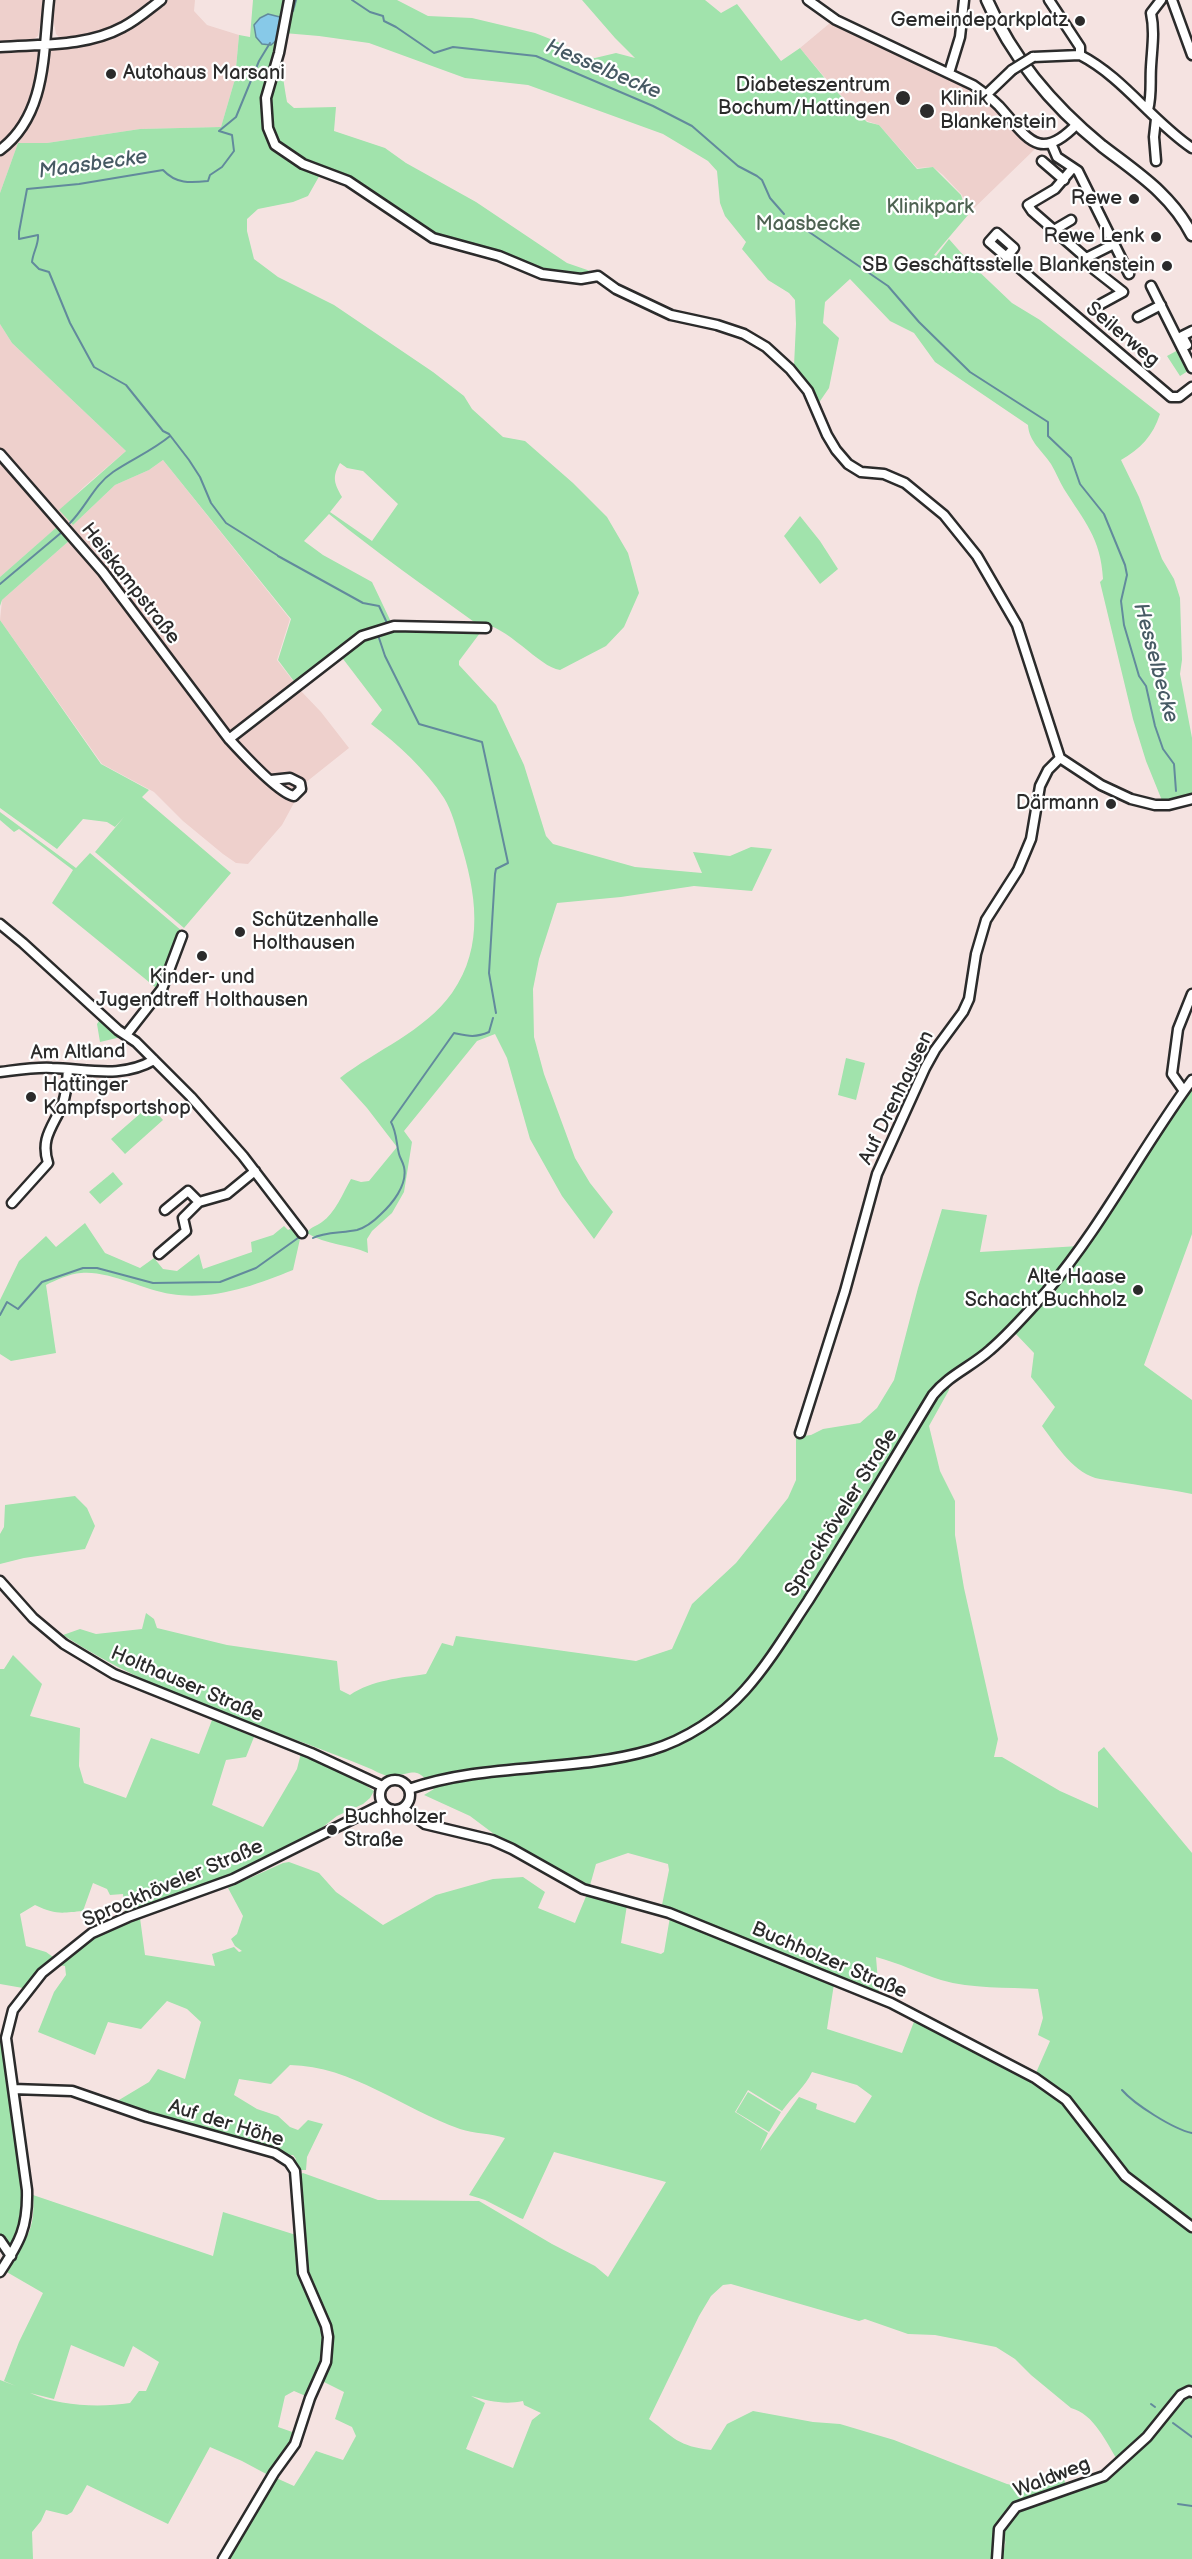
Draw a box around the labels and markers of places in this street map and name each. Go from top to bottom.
place label: Gemeindeparkplatz [891,9,1068,33]
marker: Gemeindeparkplatz [1073,14,1087,28]
place label: Autohaus Marsani [123,62,285,86]
marker: Autohaus Marsani [104,67,118,81]
place label: Diabeteszentrum Bochum/Hattingen [718,74,890,121]
place label: Klinik Blankenstein [940,88,1056,135]
marker: Diabeteszentrum Bochum/Hattingen [894,89,912,107]
marker: Klinik Blankenstein [918,102,936,120]
place label: Rewe [1071,187,1122,211]
marker: Rewe [1127,192,1141,206]
place label: Rewe Lenk [1044,225,1144,249]
marker: Rewe Lenk [1149,230,1163,244]
place label: SB Geschäftsstelle Blankenstein [862,254,1155,278]
marker: SB Geschäftsstelle Blankenstein [1160,259,1174,273]
place label: Därmann [1016,792,1099,816]
marker: Därmann [1104,797,1118,811]
place label: Schützenhalle Holthausen [252,909,379,956]
marker: Schützenhalle Holthausen [233,925,247,939]
marker: Kinder- und Jugendtreff Holthausen [195,949,209,963]
place label: Kinder- und Jugendtreff Holthausen [96,966,308,1013]
place label: Hattinger Kampfsportshop [43,1074,191,1121]
marker: Hattinger Kampfsportshop [24,1090,38,1104]
place label: Alte Haase Schacht Buchholz [965,1266,1126,1313]
marker: Alte Haase Schacht Buchholz [1131,1283,1145,1297]
place label: Buchholzer Straße [344,1806,446,1853]
marker: Buchholzer Straße [325,1823,339,1837]

